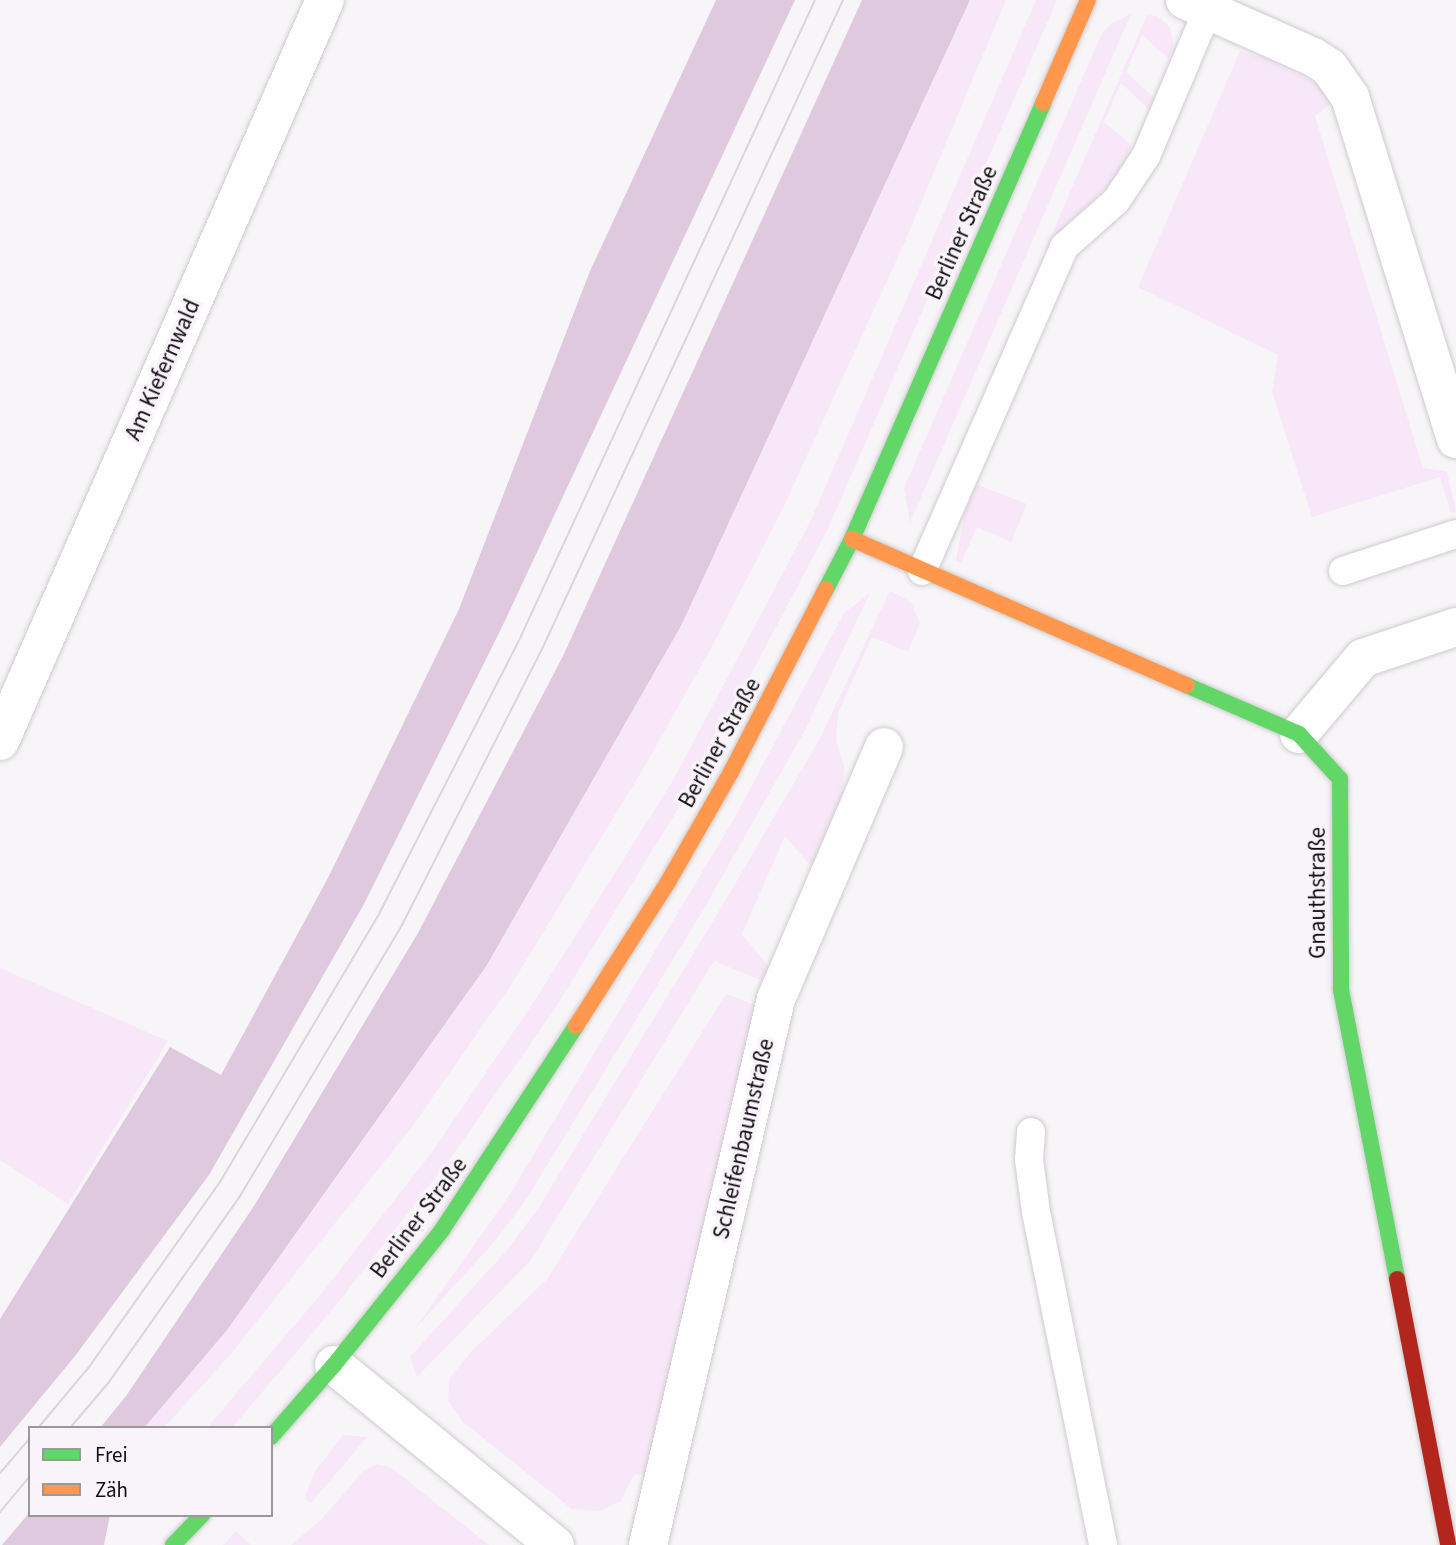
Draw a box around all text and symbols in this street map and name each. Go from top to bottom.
street label: Berliner Straße [920,162,1004,304]
street label: Am Kiefernwald [120,295,206,445]
street label: Berliner Straße [673,673,767,813]
street label: Gnauthstraße [1304,827,1332,959]
street label: Schleifenbaumstraße [708,1036,780,1242]
street label: Berliner Straße [365,1152,473,1284]
legend [28,1426,273,1517]
text: Frei [95,1440,128,1470]
text: Zäh [95,1475,128,1505]

